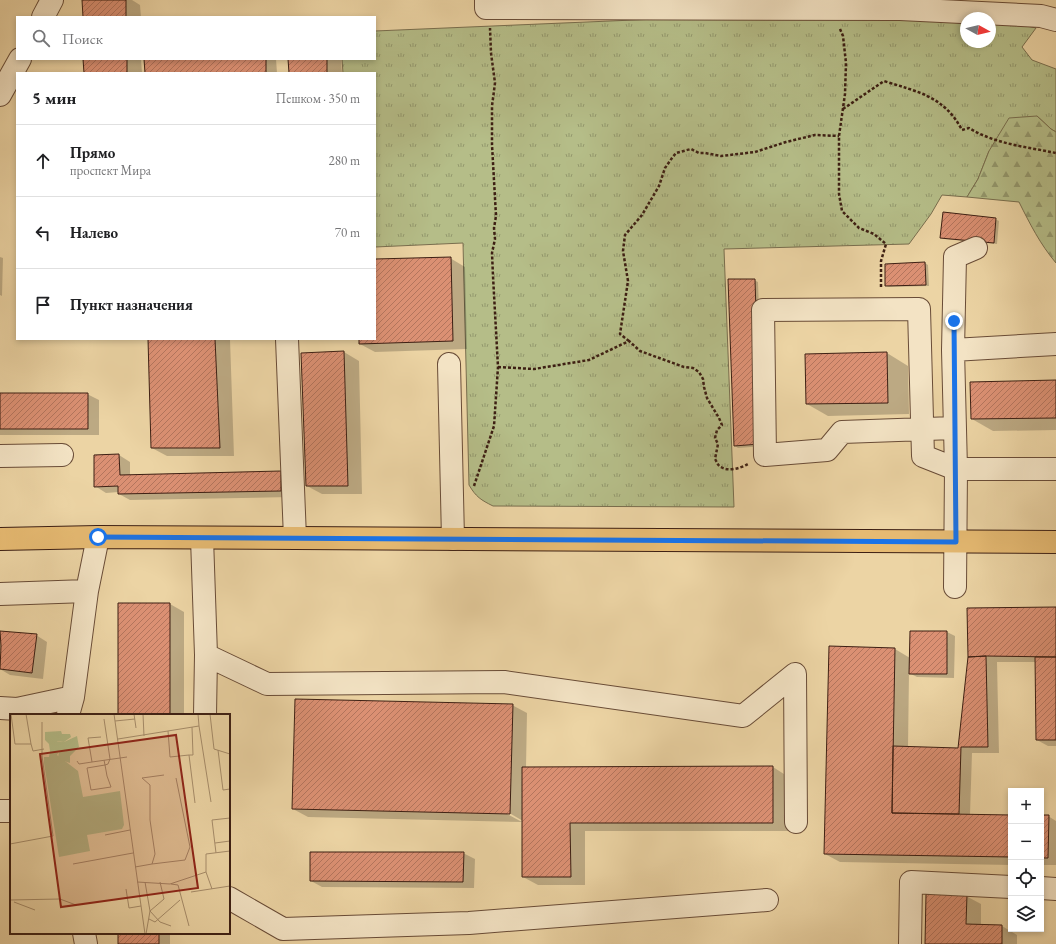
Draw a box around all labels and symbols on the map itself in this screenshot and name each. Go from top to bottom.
north arrow [960,12,996,48]
route end [945,312,963,330]
route start [89,528,107,546]
inset map [10,714,230,934]

